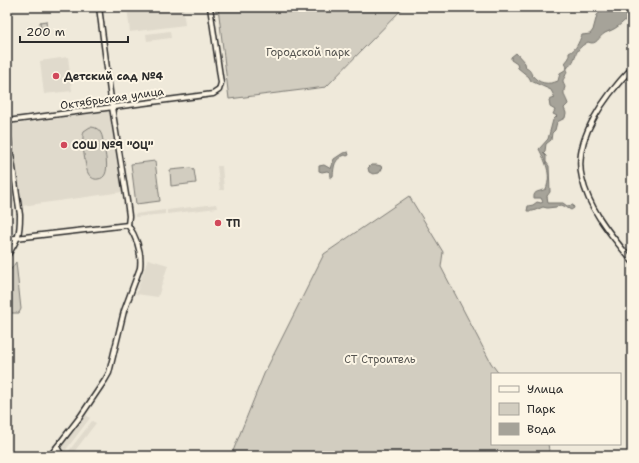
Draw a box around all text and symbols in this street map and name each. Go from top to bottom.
scale bar [20,18,128,44]
text: 200 m [26,24,65,40]
park label: Городской парк [266,45,350,60]
place label: Детский сад №4 [64,69,164,84]
marker: Детский сад №4 [51,71,61,81]
street label: Октябрьская улица [59,84,165,113]
place label: СОШ №9 "ОЦ" [72,138,154,153]
marker: СОШ №9 "ОЦ" [59,140,69,150]
place label: ТП [226,216,240,231]
marker: ТП [213,218,223,228]
park label: СТ Строитель [344,352,416,367]
legend [491,373,621,445]
text: Улица [527,381,564,397]
text: Парк [527,401,556,417]
text: Вода [527,421,556,437]

